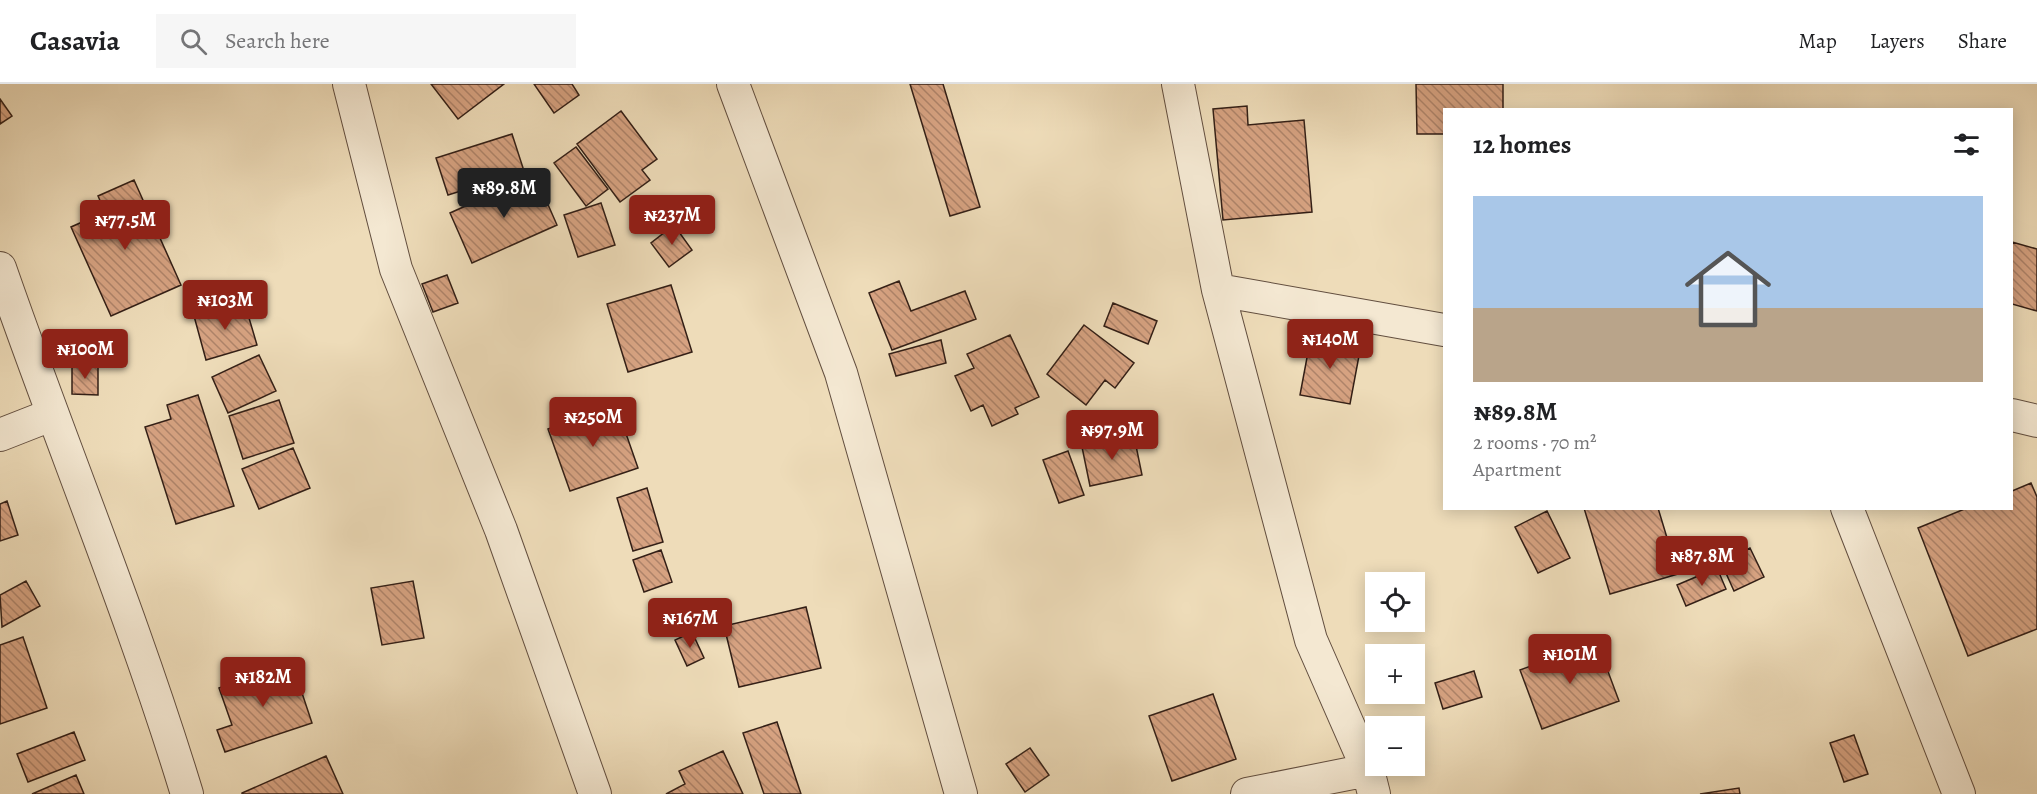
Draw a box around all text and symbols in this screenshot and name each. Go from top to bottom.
search box [156,14,576,68]
text: Casavia [30,22,120,60]
icon: search [177,25,210,58]
text: Search here [225,26,330,56]
text: Map [1798,27,1837,55]
text: Layers [1870,27,1925,55]
text: Share [1958,27,2007,55]
text: 12 homes [1473,127,1571,162]
icon: filters [1950,128,1983,161]
pin: ₦89.8M [455,168,553,219]
text: ₦89.8M [472,174,536,201]
pin: ₦237M [630,195,714,246]
pin: ₦77.5M [76,200,174,251]
text: ₦237M [643,201,701,228]
text: ₦77.5M [94,206,156,233]
icon: home [1674,235,1782,343]
pin: ₦103M [183,280,267,331]
text: ₦103M [197,286,253,313]
pin: ₦140M [1288,319,1372,370]
text: ₦140M [1301,325,1359,352]
pin: ₦100M [43,329,127,380]
text: ₦100M [56,335,114,362]
text: ₦89.8M [1473,394,1557,429]
pin: ₦250M [551,397,635,448]
text: ₦250M [563,403,623,430]
pin: ₦97.9M [1063,410,1161,461]
text: ₦97.9M [1080,416,1144,443]
text: 2 rooms · 70 m² [1473,429,1597,456]
text: Apartment [1473,456,1562,483]
pin: ₦87.8M [1653,536,1751,587]
text: ₦87.8M [1670,542,1734,569]
map controls [1365,572,1425,776]
button: locate [1365,572,1425,632]
pin: ₦167M [648,598,732,649]
text: ₦167M [662,604,718,631]
pin: ₦101M [1528,634,1612,685]
text: ₦101M [1542,640,1598,667]
button: + [1365,644,1425,704]
pin: ₦182M [221,657,305,708]
text: ₦182M [234,663,292,690]
button: − [1365,716,1425,776]

